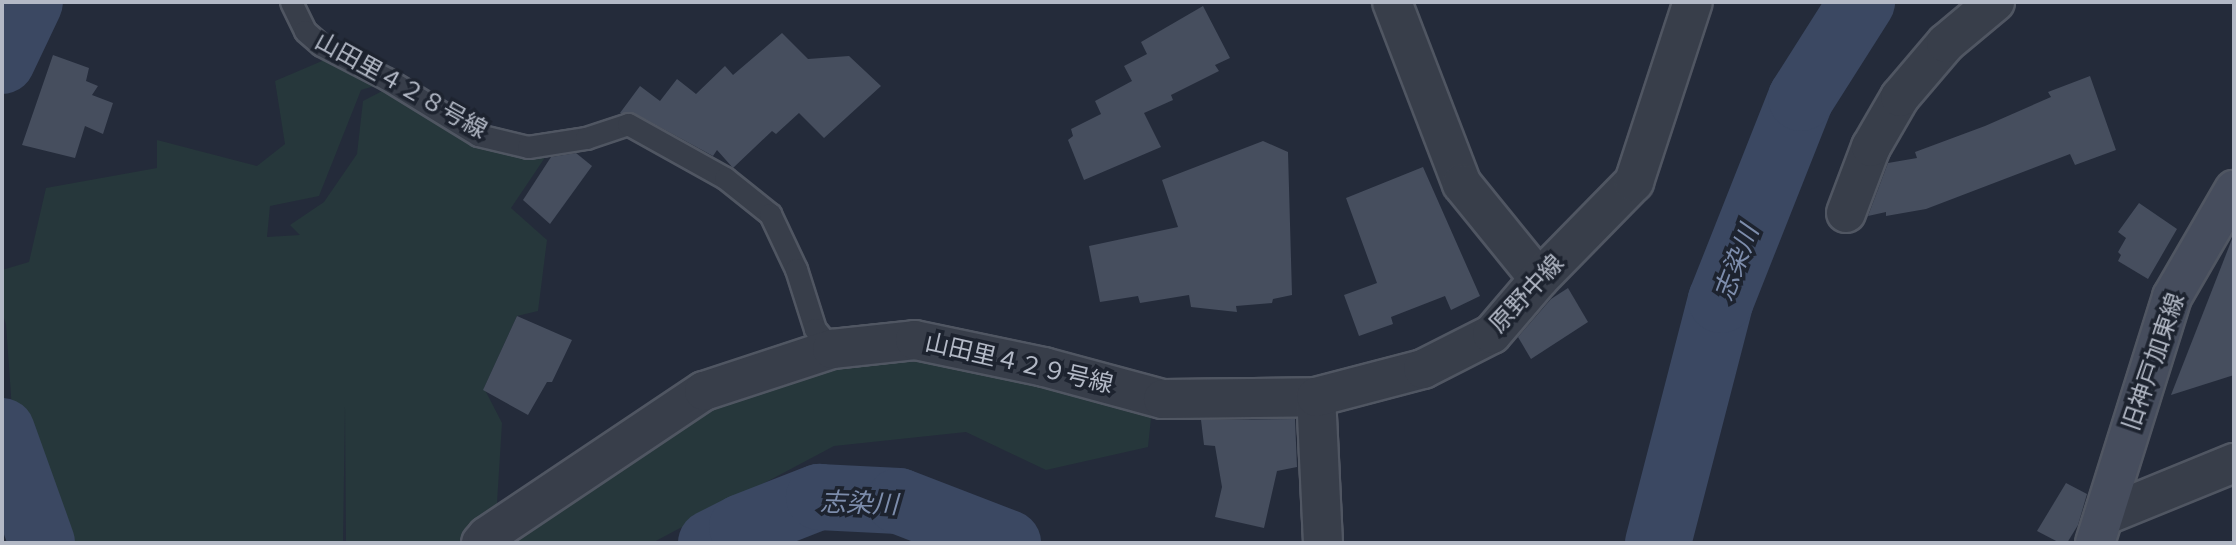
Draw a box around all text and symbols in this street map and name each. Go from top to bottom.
street label: 山田里４２８号線 [310,27,492,145]
water label: 志染川 [1708,221,1766,305]
street label: 原野中線 [1484,249,1570,339]
street label: 旧神戸加東線 [2117,289,2191,435]
street label: 山田里４２９号線 [922,328,1116,400]
water label: 志染川 [819,487,899,521]

